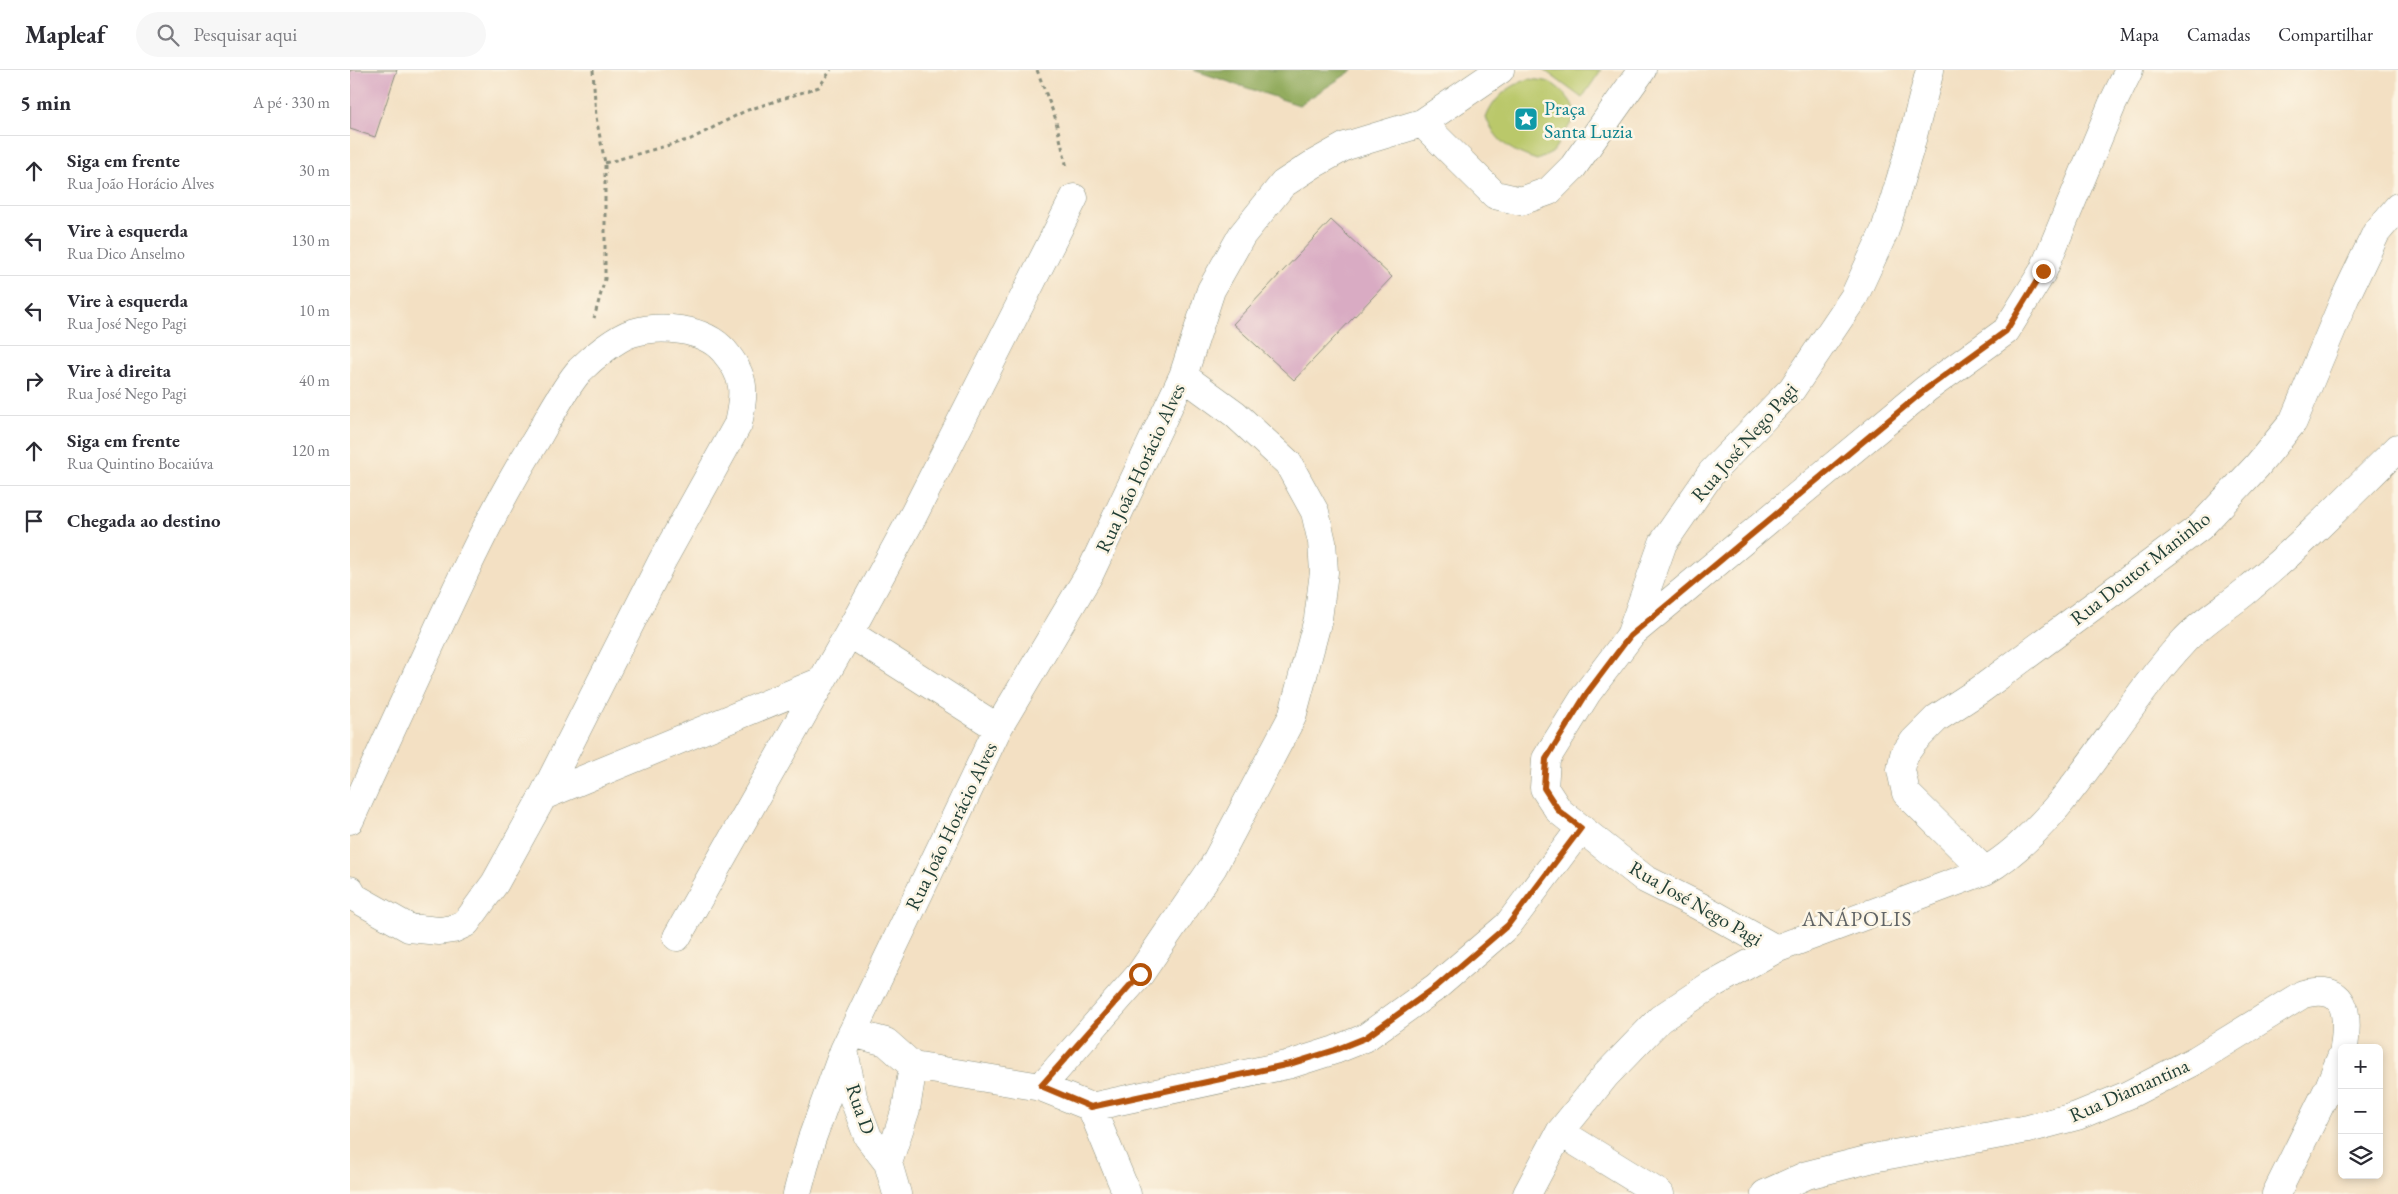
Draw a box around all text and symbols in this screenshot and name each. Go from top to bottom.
search box [136,12,486,57]
text: Mapleaf [25,19,106,50]
icon: search [154,21,182,49]
text: Pesquisar aqui [194,22,297,47]
text: Mapa [2120,23,2159,46]
text: Camadas [2187,23,2250,46]
text: Compartilhar [2278,23,2373,46]
text: 5 min [20,89,71,116]
text: A pé · 330 m [253,92,330,113]
place label: Praça Santa Luzia [1544,95,1633,144]
place icon: Praça Santa Luzia [1513,106,1539,132]
text: Siga em frente [67,148,180,173]
icon: ahead [20,157,48,185]
text: 30 m [299,160,330,181]
text: Rua João Horácio Alves [67,173,214,194]
text: Vire à esquerda [67,218,188,243]
icon: left [20,227,48,255]
text: 130 m [291,230,330,251]
text: Rua Dico Anselmo [67,243,185,264]
route end [2032,260,2055,283]
text: Vire à esquerda [67,288,188,313]
icon: left [20,297,48,325]
text: 10 m [299,300,330,321]
text: Rua José Nego Pagi [67,313,187,334]
text: Vire à direita [67,358,171,383]
icon: right [20,367,48,395]
text: 40 m [299,370,330,391]
street label: Rua José Nego Pagi [1685,377,1803,507]
street label: Rua João Horácio Alves [1089,379,1191,557]
text: Rua José Nego Pagi [67,383,187,404]
text: Siga em frente [67,428,180,453]
icon: ahead [20,437,48,465]
text: 120 m [291,440,330,461]
text: Rua Quintino Bocaiúva [67,453,213,474]
street label: Rua Doutor Maninho [2065,505,2215,631]
icon: arrive [20,507,48,535]
text: Chegada ao destino [67,508,221,533]
street label: Rua João Horácio Alves [899,738,1003,914]
street label: Rua José Nego Pagi [1625,854,1767,952]
district label: ANÁPOLIS [1801,905,1912,932]
route start [1129,963,1152,986]
map controls [2338,1044,2383,1179]
button: + [2338,1044,2383,1089]
street label: Rua Diamantina [2065,1052,2193,1128]
street label: Rua D [840,1080,882,1138]
button: − [2338,1089,2383,1134]
button: layers [2338,1134,2383,1179]

